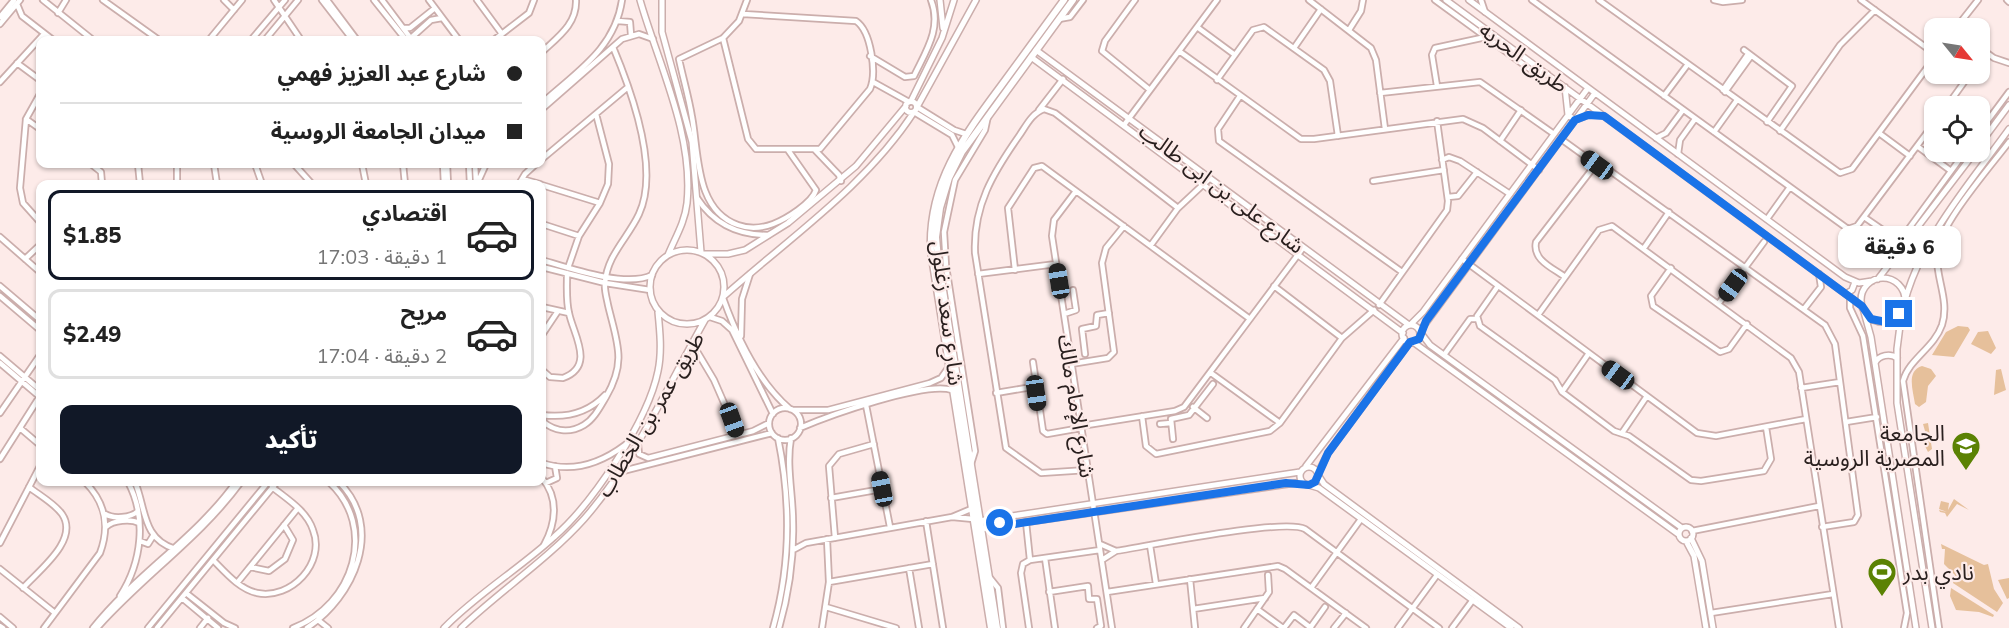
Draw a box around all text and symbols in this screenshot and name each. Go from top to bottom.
street label: طريق الحريه [1474,15,1574,99]
north arrow [1924,18,1990,84]
map controls [1924,18,1990,162]
text: شارع عبد العزيز فهمي [277,59,486,87]
button: locate [1924,96,1990,162]
text: ميدان الجامعة الروسية [271,117,486,145]
street label: شارع على بن ابى طالب [1132,117,1310,262]
car [1577,147,1617,183]
text: اقتصادي [362,199,447,227]
icon: car [465,208,519,262]
text: $1.85 [63,221,122,249]
callout: 6 دقيقة [1838,227,1960,269]
text: 6 دقيقة [1865,234,1934,259]
street label: شارع سعد زغلول [922,239,971,387]
text: 1 دقيقة · 17:03 [317,244,447,269]
car [1047,262,1071,300]
car [1715,265,1751,305]
text: مريح [401,298,447,326]
route end [1885,300,1912,327]
icon: car [465,307,519,361]
text: $2.49 [63,320,122,348]
street label: طريق عمر بن الخطاب [590,326,710,502]
street label: شارع الإمام مالك [1049,332,1102,480]
text: 2 دقيقة · 17:04 [317,343,447,368]
car [1598,357,1638,393]
car [1025,374,1047,412]
car [717,400,747,440]
button: تأكيد [60,405,522,474]
place label: الجامعة المصرية الروسية [1804,419,1945,472]
school or university icon: الجامعة المصرية الروسية [1950,430,1982,472]
car [870,470,894,508]
route start [986,509,1013,536]
sports icon: نادي بدر [1866,556,1898,598]
place label: نادي بدر [1902,558,1974,589]

